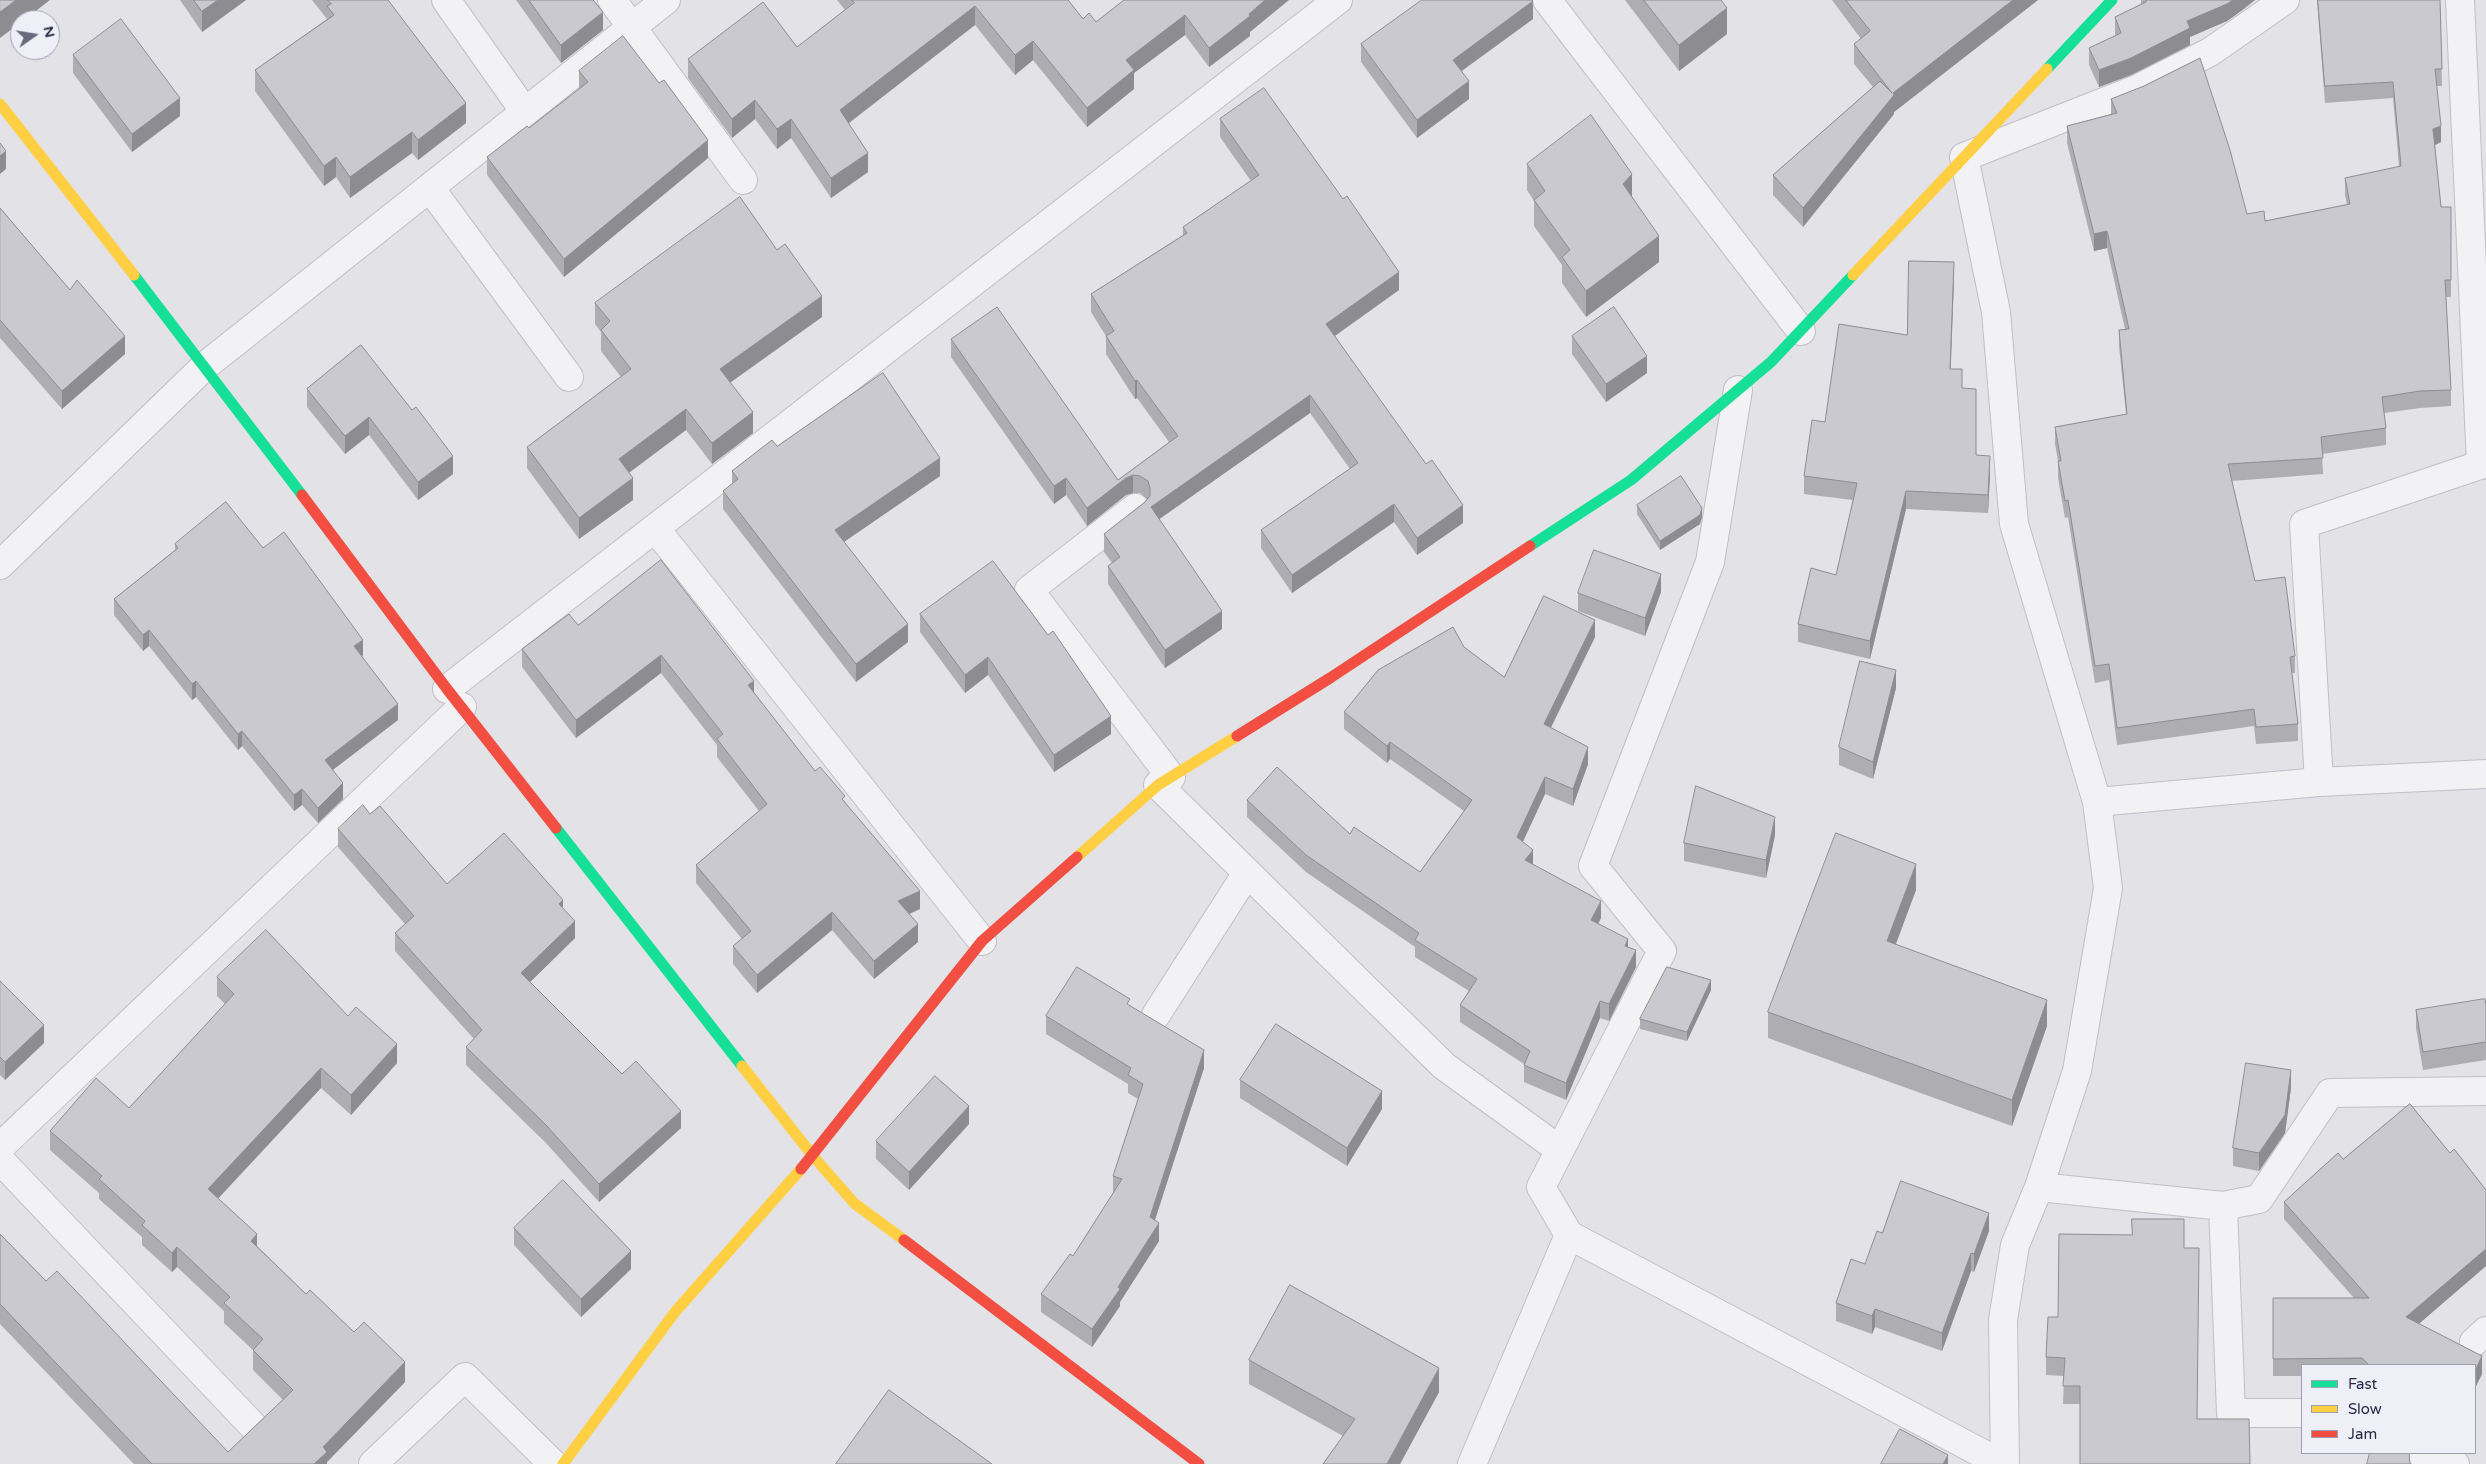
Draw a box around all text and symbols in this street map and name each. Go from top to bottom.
north arrow [10,10,60,60]
text: N [40,24,59,39]
legend [2301,1364,2476,1454]
text: Fast [2348,1375,2377,1393]
text: Slow [2348,1400,2382,1418]
text: Jam [2348,1425,2377,1443]

